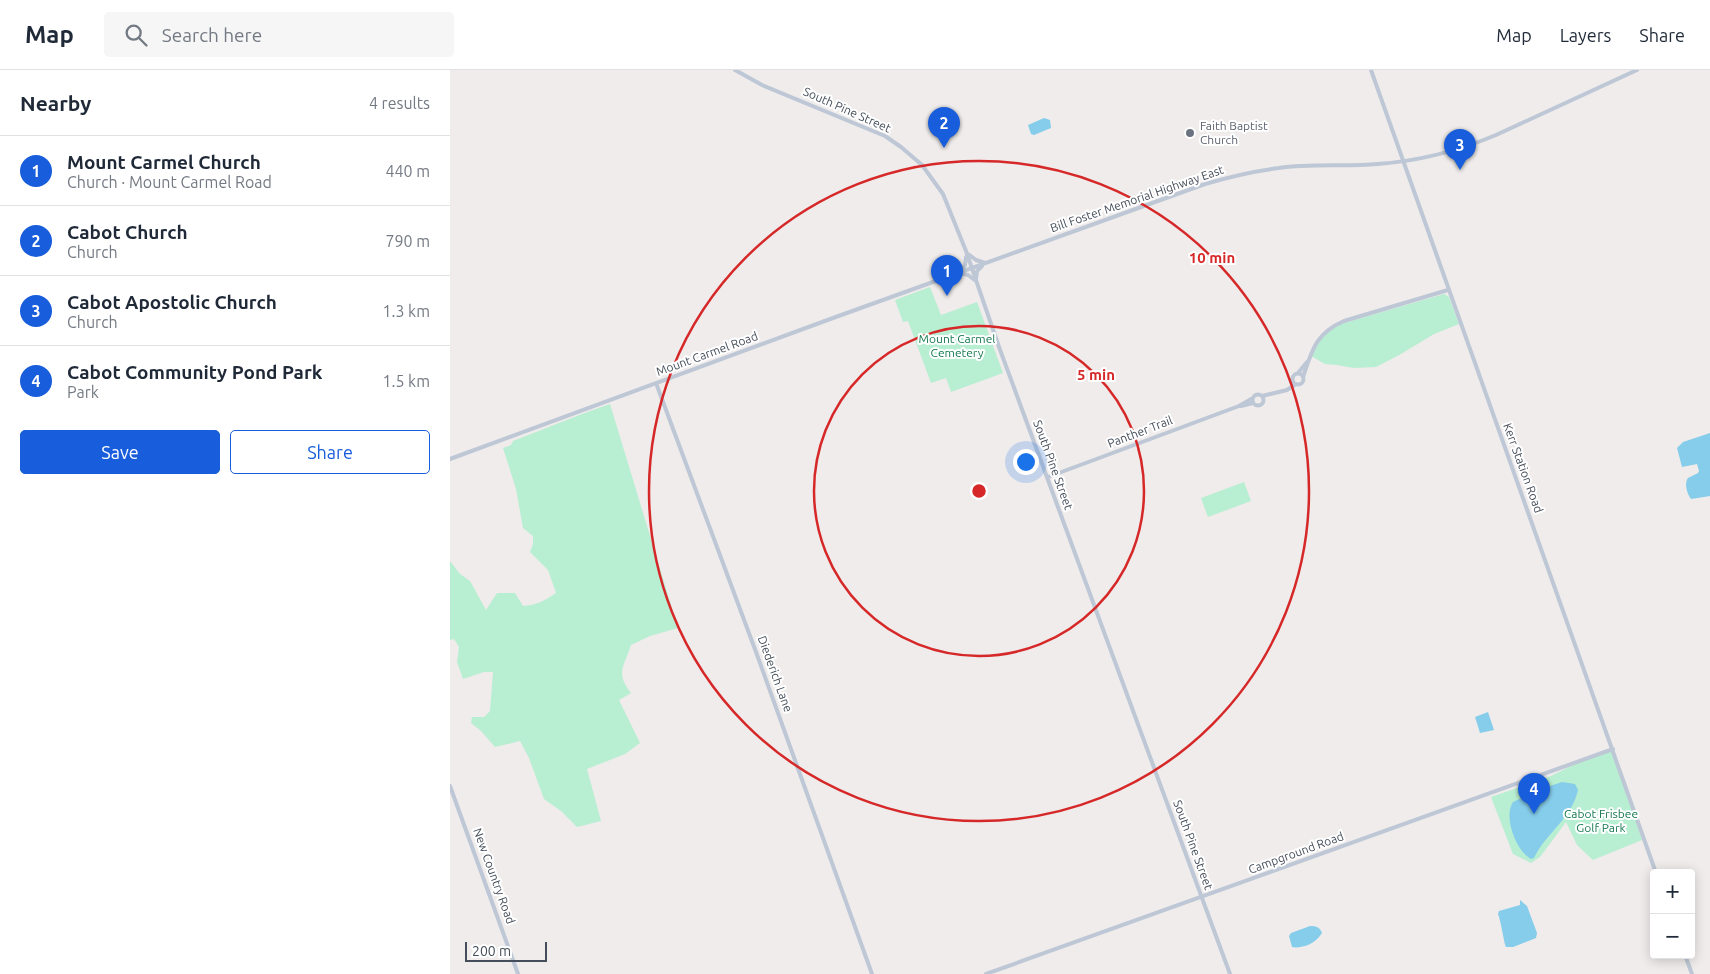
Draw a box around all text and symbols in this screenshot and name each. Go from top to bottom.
search box [104,12,454,57]
text: Map [25,21,74,48]
icon: search [122,21,150,49]
text: Search here [162,24,262,46]
text: Map [1496,25,1532,45]
text: Layers [1560,25,1611,45]
text: Share [1639,25,1685,45]
street label: South Pine Street [801,84,893,135]
text: Nearby [20,91,91,115]
text: 4 results [369,94,430,112]
pin: 2 [928,107,960,148]
place label: Faith Baptist Church [1200,119,1268,146]
marker: Faith Baptist Church [1184,127,1196,139]
pin: 3 [1444,129,1476,170]
text: Mount Carmel Church [67,151,261,173]
text: 1 [31,162,41,180]
text: 440 m [385,162,430,180]
street label: Bill Foster Memorial Highway East [1048,163,1225,234]
text: Church · Mount Carmel Road [67,173,272,191]
text: Cabot Church [67,221,188,243]
text: 2 [31,232,41,250]
text: 790 m [385,232,430,250]
text: Church [67,243,118,261]
text: 10 min [1189,249,1235,266]
pin: 1 [931,255,963,296]
text: Cabot Apostolic Church [67,291,277,313]
text: 3 [31,302,41,320]
text: 1.3 km [382,302,430,320]
text: Church [67,313,118,331]
street label: Mount Carmel Road [654,329,759,378]
park label: Mount Carmel Cemetery [919,332,995,359]
text: Cabot Community Pond Park [67,361,322,383]
text: 5 min [1077,366,1115,383]
text: 4 [31,372,41,390]
text: 1.5 km [382,372,430,390]
text: Park [67,383,99,401]
street label: Panther Trail [1105,413,1174,450]
street label: South Pine Street [1031,418,1076,512]
street label: Kerr Station Road [1501,421,1546,515]
button: Save [20,430,220,474]
button: Share [230,430,430,474]
your location [1013,449,1039,475]
centre of rings [970,482,988,500]
street label: Diederich Lane [756,634,795,714]
pin: 4 [1518,773,1550,814]
street label: South Pine Street [1171,798,1216,892]
park label: Cabot Frisbee Golf Park [1564,807,1638,834]
street label: New Country Road [471,826,518,926]
street label: Campground Road [1246,829,1345,876]
map controls [1650,869,1695,959]
button: + [1650,869,1695,914]
button: − [1650,914,1695,959]
scale bar [465,939,548,962]
text: 200 m [472,943,511,959]

